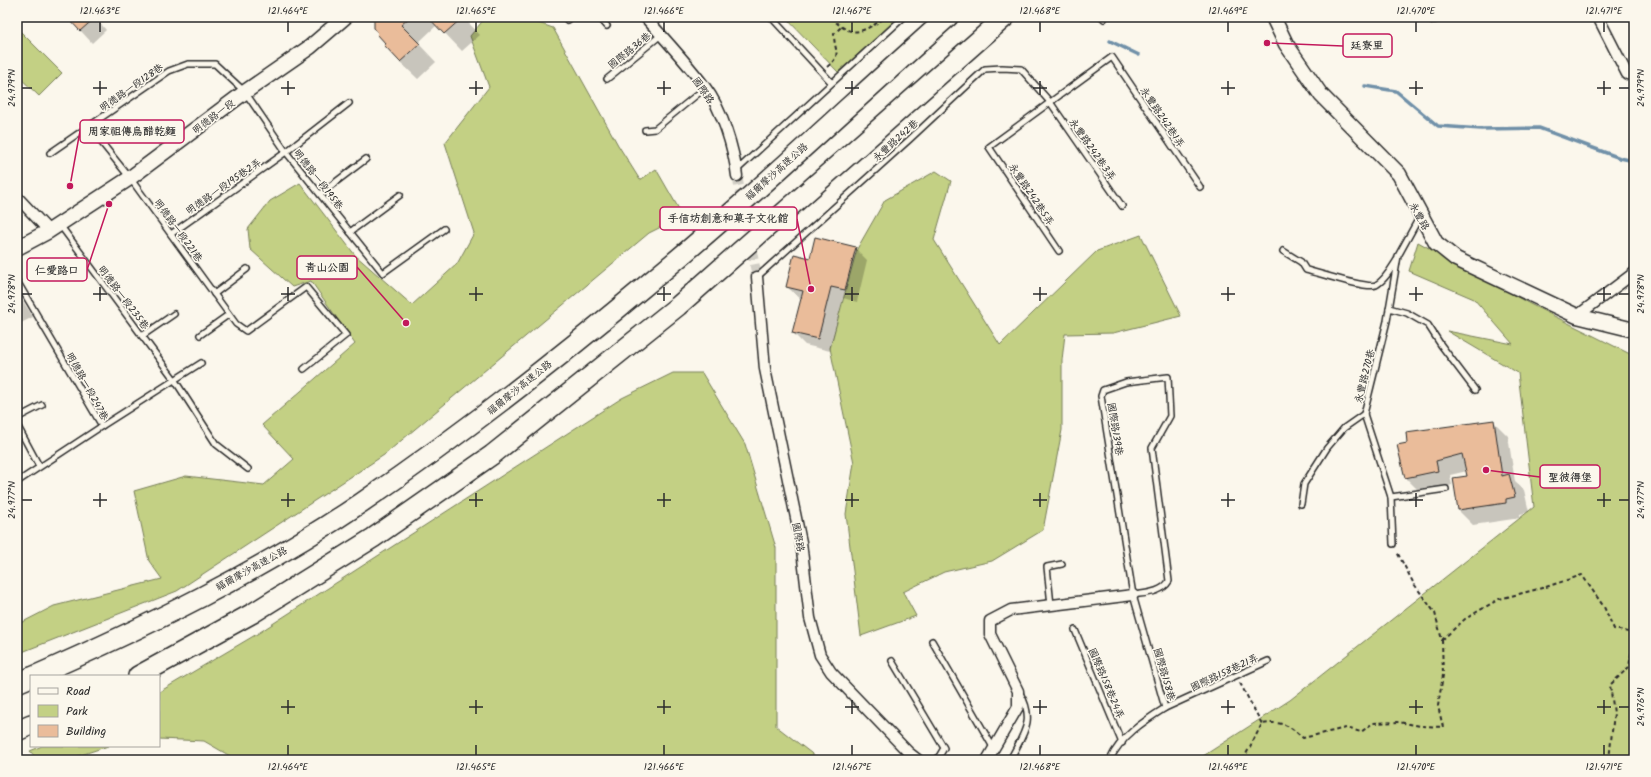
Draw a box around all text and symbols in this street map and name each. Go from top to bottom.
text: 121.463°E [80,3,121,19]
text: 121.464°E [268,3,309,19]
text: 121.465°E [456,3,497,19]
text: 121.466°E [644,3,685,19]
text: 121.467°E [832,3,873,19]
text: 121.468°E [1020,3,1062,19]
text: 121.469°E [1208,3,1249,19]
text: 121.470°E [1397,3,1437,19]
text: 121.471°E [1586,3,1624,19]
street label: 國際路36巷 [605,28,655,73]
callout: 廷寮里 [1343,34,1392,57]
text: 廷寮里 [1351,37,1384,55]
street label: 明德路一段128巷 [96,59,168,116]
text: 24.979°N [4,69,20,107]
text: 24.979°N [1633,69,1649,107]
street label: 國際路 [688,74,718,107]
street label: 永豐路242巷1弄 [1136,84,1188,151]
street label: 明德路一段 [189,95,238,138]
street label: 永豐路242巷 [869,115,923,166]
street label: 永豐路242巷3弄 [1065,115,1120,184]
callout: 周家祖傳烏醋乾麵 [80,120,184,143]
text: 周家祖傳烏醋乾麵 [88,123,176,141]
street label: 福爾摩沙高速公路 [742,139,812,204]
street label: 明德路一段195巷 [289,146,348,214]
street label: 明德路一段195巷2弄 [182,155,265,219]
street label: 永豐路242巷5弄 [1004,160,1058,229]
street label: 明德路一段221巷 [150,196,207,266]
street label: 永豐路 [1405,199,1433,233]
callout: 手信坊創意和菓子文化館 [660,207,797,230]
text: 手信坊創意和菓子文化館 [668,210,789,228]
callout: 青山公園 [297,256,357,279]
callout: 仁愛路口 [27,258,87,281]
text: 青山公園 [305,259,349,277]
text: 仁愛路口 [35,262,79,280]
street label: 明德路一段235巷 [94,262,153,334]
text: 24.978°N [4,274,20,314]
text: 24.978°N [1633,274,1649,314]
street label: 永豐路270巷 [1351,346,1380,405]
street label: 明德路一段247巷 [62,349,113,424]
street label: 福爾摩沙高速公路 [484,356,556,419]
street label: 國際路139巷 [1103,401,1127,458]
callout: 聖彼得堡 [1540,465,1600,488]
text: 聖彼得堡 [1548,469,1592,487]
text: 24.977°N [4,481,20,519]
text: 24.977°N [1633,481,1649,519]
street label: 國際路 [788,521,808,553]
street label: 福爾摩沙高速公路 [213,542,290,595]
street label: 國際路158巷24弄 [1084,645,1128,721]
street label: 國際路158巷 [1149,646,1180,704]
street label: 國際路158巷21弄 [1188,650,1261,696]
legend [30,675,160,747]
text: Road [66,682,91,701]
text: 24.976°N [1633,687,1649,726]
text: Park [66,702,88,721]
text: Building [66,722,106,741]
text: 121.464°E [268,759,309,775]
text: 121.465°E [456,759,497,775]
text: 121.466°E [644,759,685,775]
text: 121.467°E [832,759,873,775]
text: 121.468°E [1020,759,1062,775]
text: 121.469°E [1208,759,1249,775]
text: 121.470°E [1397,759,1437,775]
text: 121.471°E [1586,759,1624,775]

